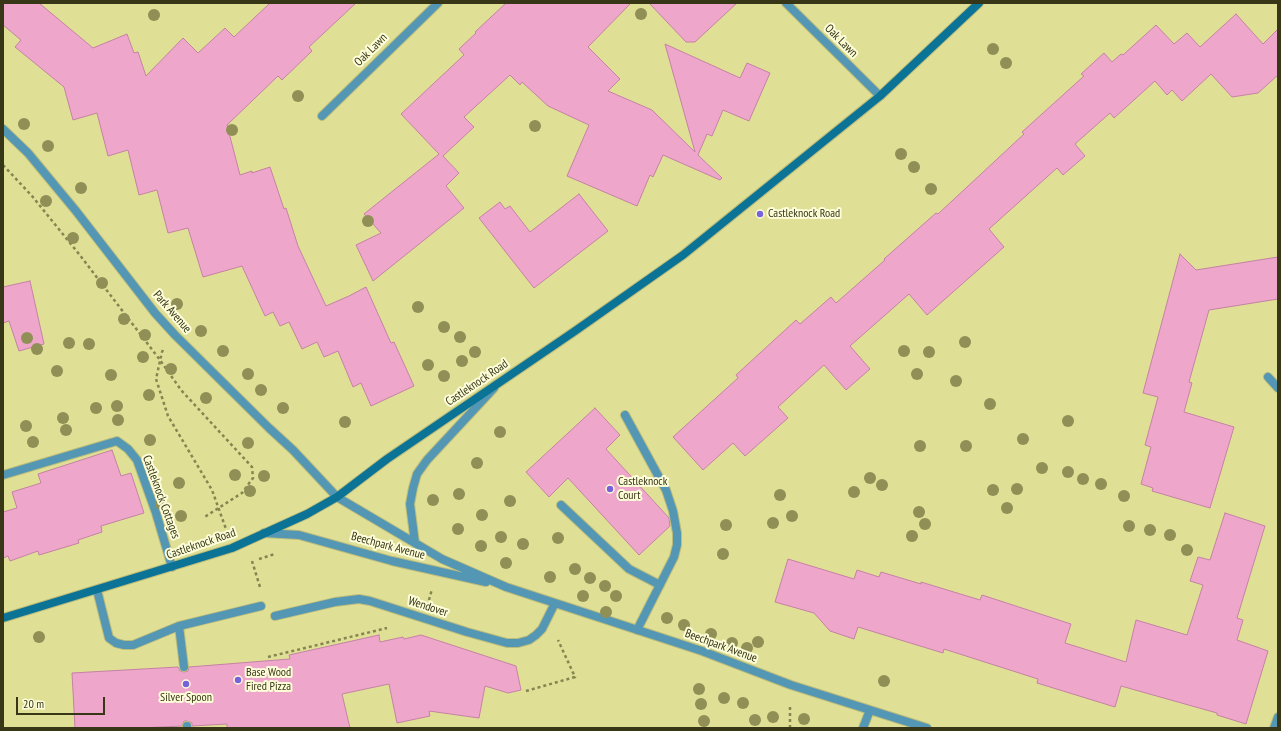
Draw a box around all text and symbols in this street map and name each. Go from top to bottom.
street label: Oak Lawn [822,22,860,60]
street label: Oak Lawn [352,31,390,69]
place label: Castleknock Road [768,207,840,221]
marker: Castleknock Road [755,209,765,219]
street label: Park Avenue [150,288,194,336]
street label: Castleknock Road [443,357,511,409]
street label: Castleknock Cottages [139,453,183,541]
place label: Castleknock Court [618,475,667,503]
marker: Castleknock Court [605,484,615,494]
street label: Castleknock Road [164,525,238,563]
street label: Beechpark Avenue [350,529,426,563]
street label: Wendover [406,594,450,620]
street label: Beechpark Avenue [683,626,759,666]
place label: Base Wood Fired Pizza [246,666,291,694]
marker: Base Wood Fired Pizza [233,675,243,685]
marker: Silver Spoon [181,679,191,689]
scale bar [18,689,107,715]
place label: Silver Spoon [160,691,212,705]
text: 20 m [23,696,44,711]

